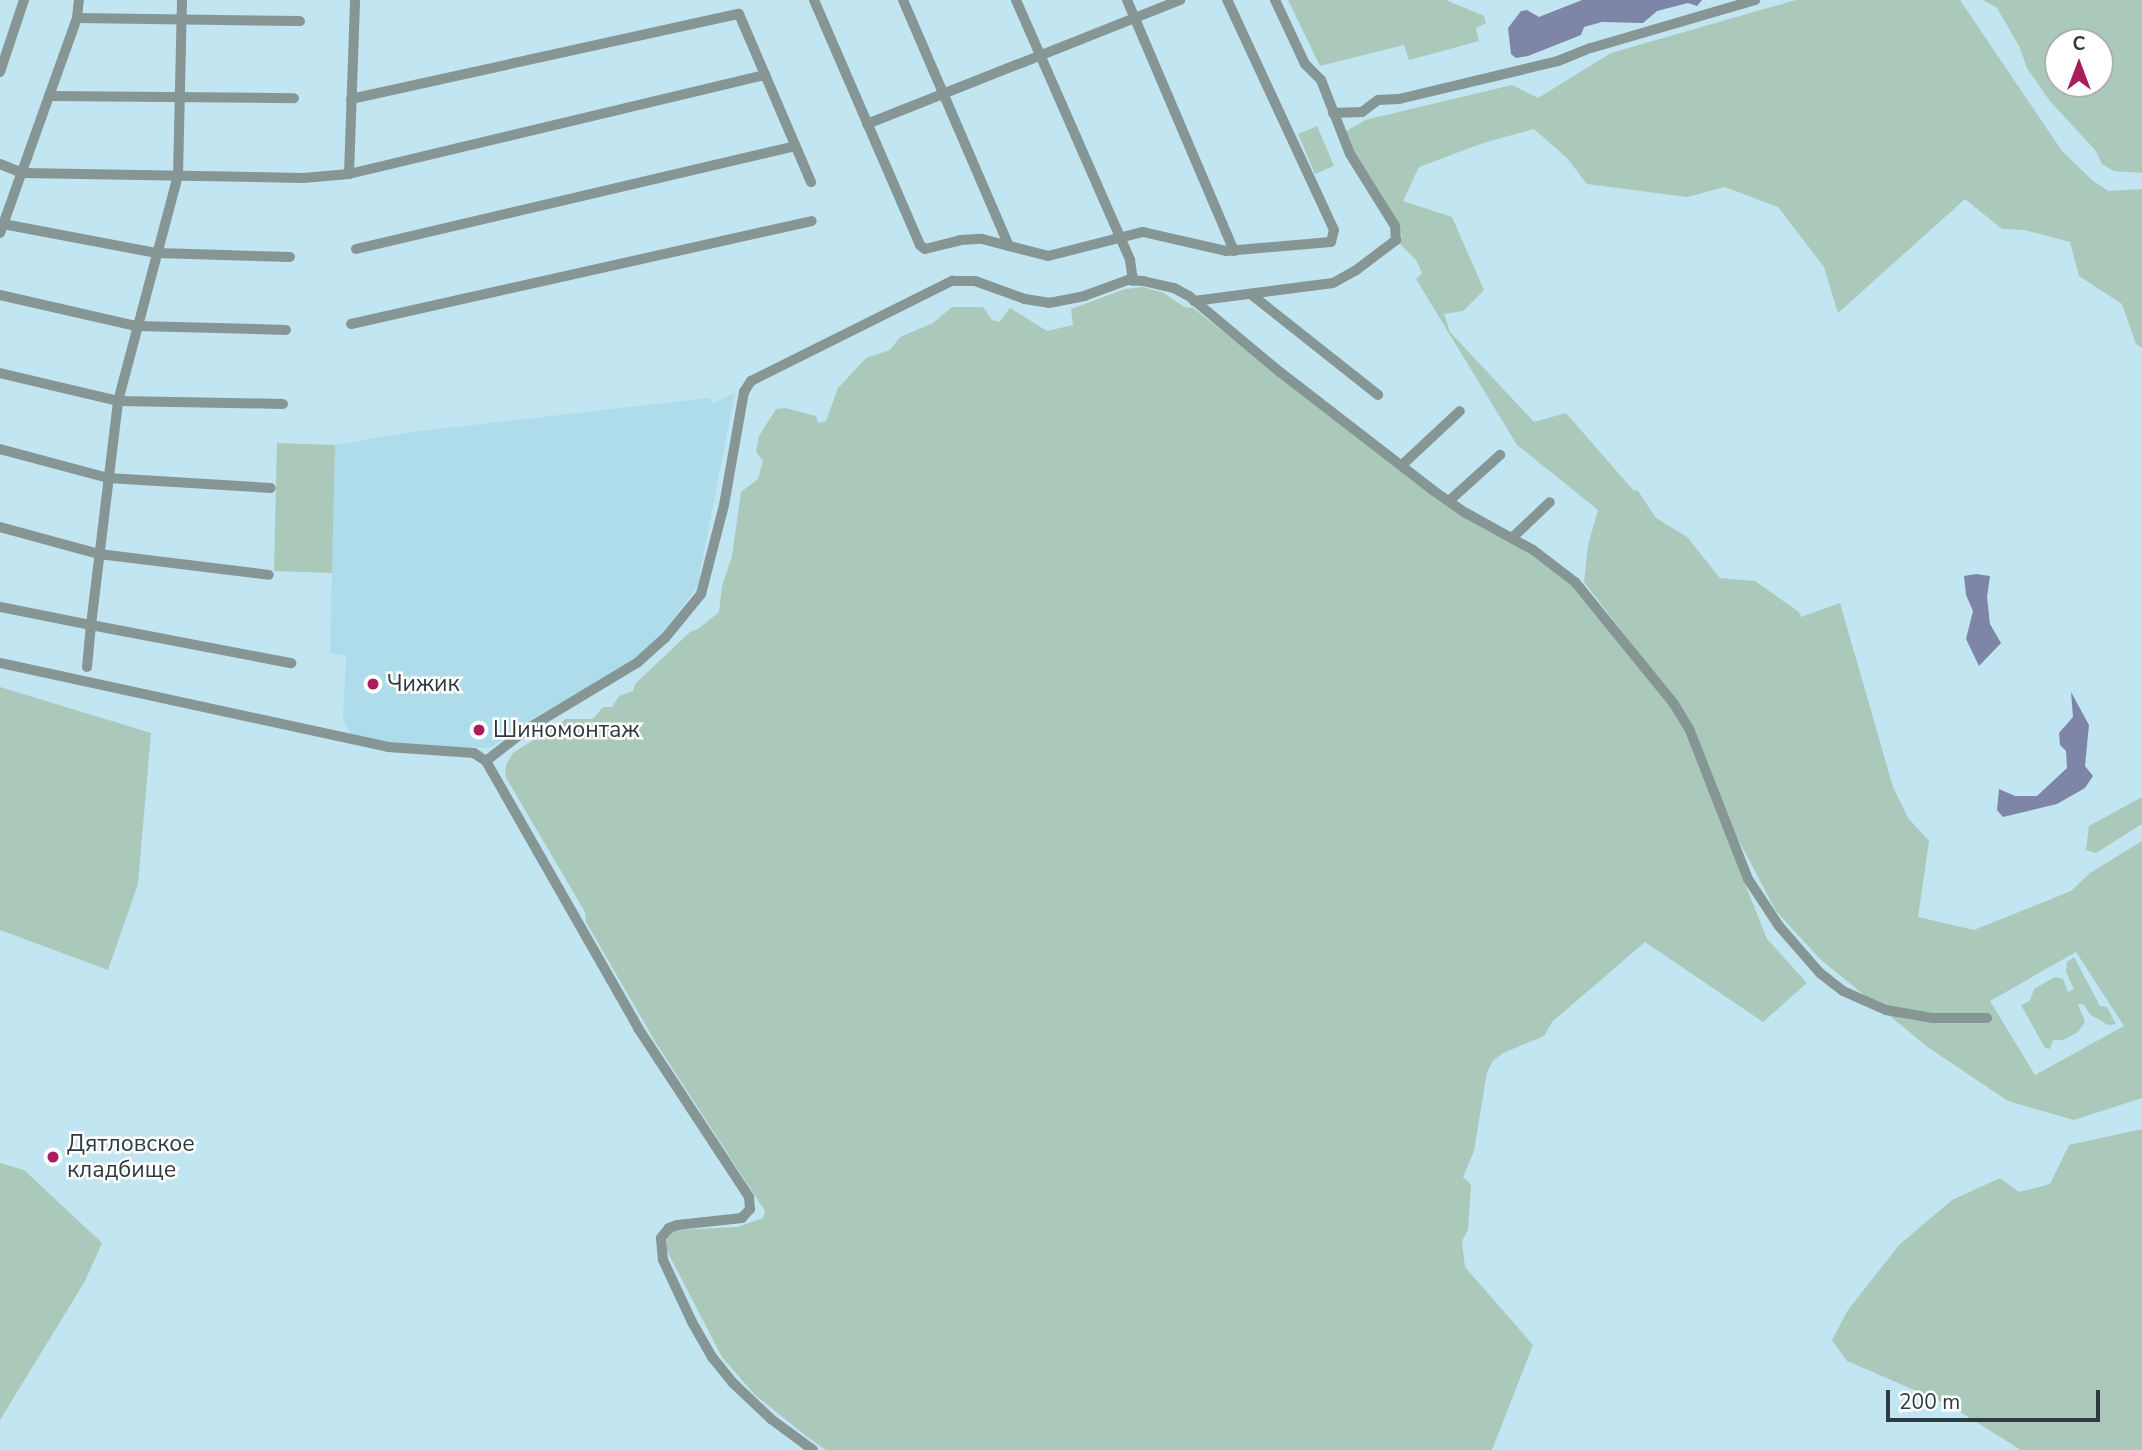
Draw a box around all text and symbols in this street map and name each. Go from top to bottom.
north arrow [2044,28,2114,98]
text: С [2073,31,2085,57]
place label: Чижик [387,670,460,698]
marker: Чижик [365,676,381,692]
place label: Шиномонтаж [493,716,640,744]
marker: Шиномонтаж [471,722,487,738]
place label: Дятловское кладбище [67,1130,195,1184]
marker: Дятловское кладбище [45,1149,61,1165]
scale bar [1890,1376,2104,1420]
text: 200 m [1899,1388,1960,1416]

